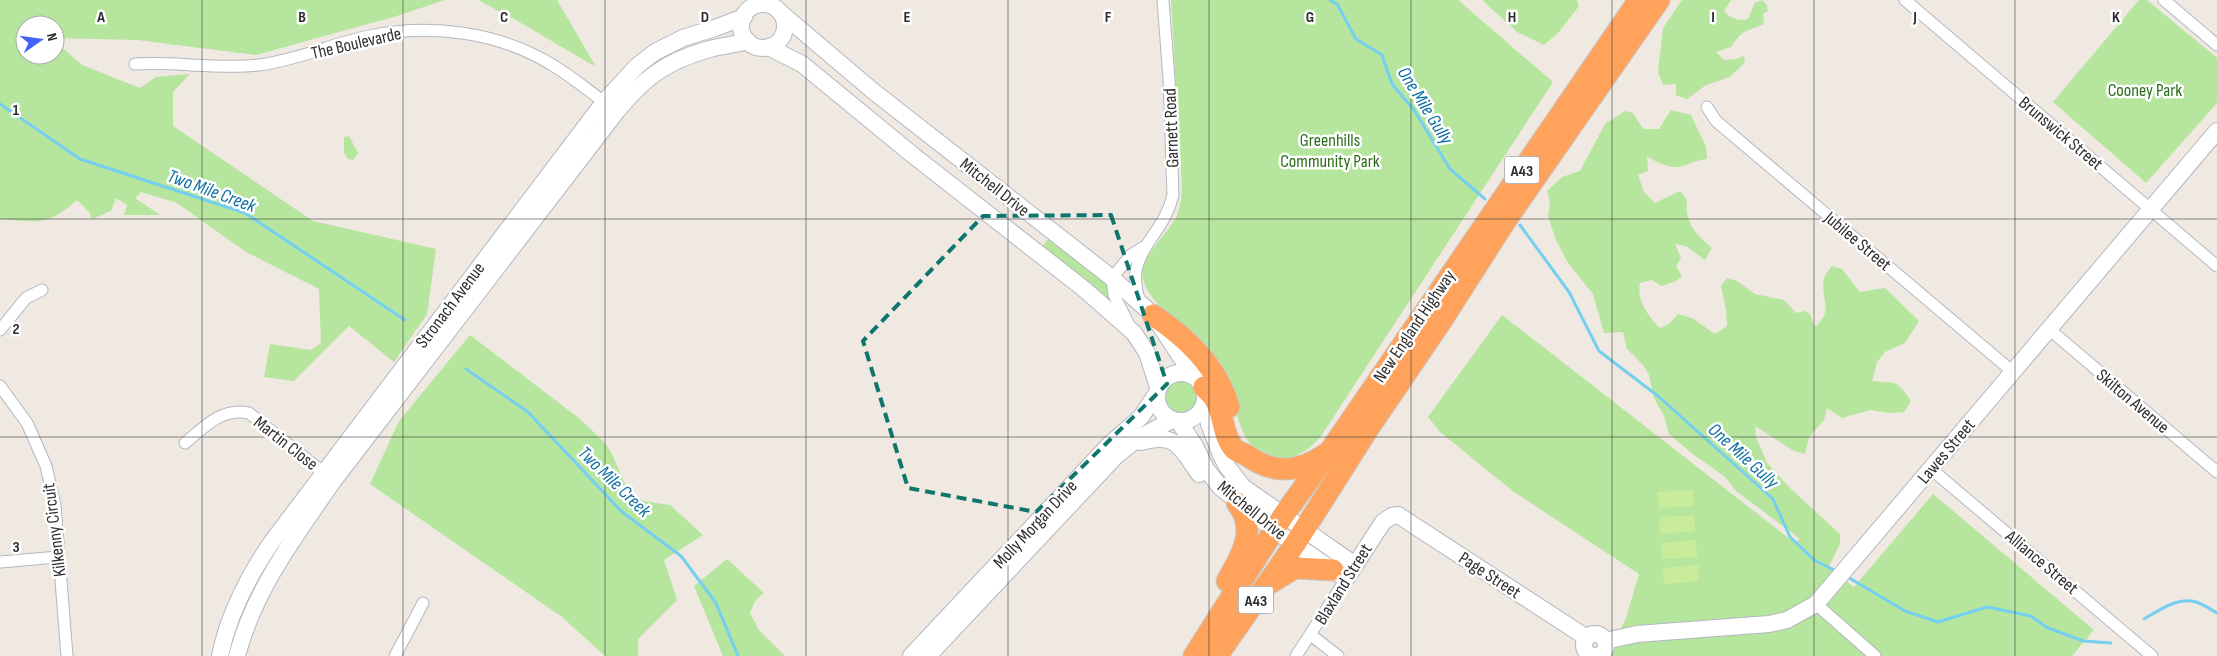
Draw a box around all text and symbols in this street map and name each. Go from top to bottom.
text: A [96,8,105,27]
text: B [298,8,306,27]
text: C [500,8,508,27]
text: D [701,8,709,27]
text: E [904,8,911,27]
text: F [1105,8,1112,27]
text: G [1306,8,1314,27]
text: H [1508,8,1516,27]
text: I [1711,8,1715,27]
text: J [1912,8,1917,27]
text: K [2112,8,2120,27]
north arrow [15,15,65,65]
street label: The Boulevarde [309,23,403,64]
text: N [43,31,61,43]
water label: One Mile Gully [1392,63,1458,150]
park label: Cooney Park [2108,80,2182,101]
street label: Garnett Road [1160,88,1183,168]
street label: Brunswick Street [2014,92,2107,175]
text: 1 [13,101,20,120]
park label: Greenhills Community Park [1280,130,1380,172]
street label: Mitchell Drive [956,154,1034,221]
road number: A43 [1504,156,1540,184]
water label: Two Mile Creek [164,165,260,218]
street label: Jubilee Street [1819,207,1896,276]
street label: Stronach Avenue [411,258,489,352]
street label: New England Highway [1369,266,1460,386]
text: 2 [12,320,20,339]
street label: Skilton Avenue [2092,365,2173,438]
street label: Martin Close [249,412,322,475]
street label: Lawes Street [1913,414,1980,488]
water label: One Mile Gully [1703,418,1784,494]
water label: Two Mile Creek [573,442,656,523]
street label: Molly Morgan Drive [989,476,1082,573]
street label: Mitchell Drive [1213,476,1290,545]
street label: Kilkenny Circuit [38,481,71,578]
street label: Alliance Street [2000,525,2083,599]
text: 3 [12,538,20,557]
street label: Blaxland Street [1310,540,1377,629]
street label: Page Street [1455,548,1525,603]
road number: A43 [1238,586,1274,614]

